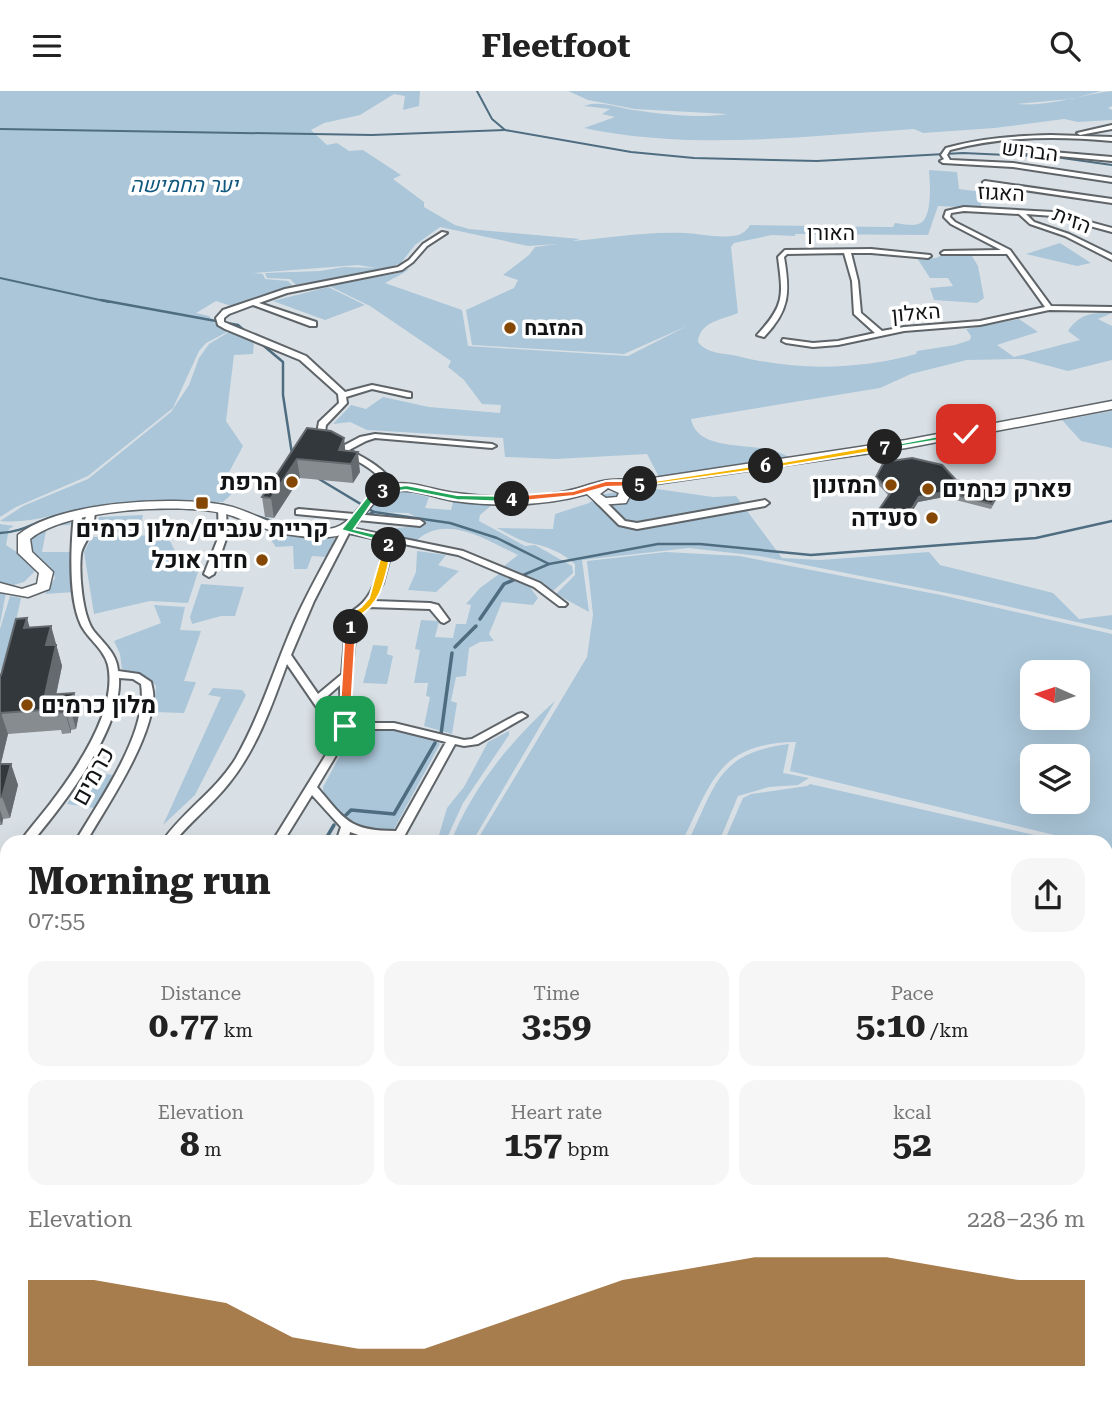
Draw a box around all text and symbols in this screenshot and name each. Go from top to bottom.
icon: menu [28,27,66,65]
text: Fleetfoot [481,27,631,65]
icon: search [1046,27,1084,65]
street label: הברוש [1000,136,1060,166]
park label: יער החמישה [130,173,240,197]
street label: האגוז [977,180,1025,206]
street label: הזית [1049,202,1095,238]
street label: האורן [807,221,855,245]
street label: האלון [891,299,941,327]
place label: המזבח [524,316,584,340]
marker: המזבח [502,320,518,336]
pin [936,404,996,464]
icon: check [947,415,985,453]
pin: 7 [868,429,903,465]
text: 7 [879,435,890,458]
pin: 6 [748,449,784,483]
text: 6 [760,454,771,477]
pin: 5 [622,467,658,501]
place label: הרפת [220,468,278,496]
place label: המזנון [812,471,877,499]
text: 5 [634,472,645,495]
pin: 3 [366,473,400,507]
marker: הרפת [284,474,300,490]
place label: פארק כרמים [942,475,1072,503]
marker: המזנון [883,477,899,493]
text: 3 [377,478,388,501]
pin: 4 [494,481,530,517]
marker: פארק כרמים [920,481,936,497]
text: 4 [506,487,517,510]
marker: קריית ענבים/מלון כרמים [194,495,210,511]
place label: סעידה [851,504,918,532]
marker: סעידה [924,510,940,526]
place label: קריית ענבים/מלון כרמים [75,515,329,543]
pin: 2 [372,527,406,563]
text: 2 [383,533,394,556]
place label: חדר אוכל [151,546,248,574]
marker: חדר אוכל [254,552,270,568]
pin: 1 [334,609,368,645]
text: 1 [345,615,356,638]
north arrow [1020,660,1090,730]
map controls [1020,660,1090,814]
place label: מלון כרמים [41,691,156,719]
pin [315,696,375,756]
marker: מלון כרמים [19,697,35,713]
icon: arrive [326,707,364,745]
street label: כרמים [66,742,120,810]
button: layers [1020,744,1090,814]
button: share [1011,858,1085,932]
text: Morning run [28,859,271,903]
text: 07:55 [28,907,85,934]
text: Distance [161,982,241,1005]
text: Time [533,982,580,1005]
text: Pace [891,982,934,1005]
text: 0.77 [149,1005,219,1046]
text: 3:59 [522,1005,591,1046]
text: 5:10 [856,1005,925,1046]
text: km [219,1019,253,1042]
text: /km [925,1019,969,1042]
text: Elevation [158,1101,244,1124]
text: Heart rate [511,1101,602,1124]
text: kcal [893,1101,931,1124]
text: 8 [180,1124,200,1165]
text: 157 [504,1124,562,1165]
text: 52 [893,1124,932,1165]
text: m [200,1138,222,1161]
text: bpm [562,1138,609,1161]
text: Elevation [28,1206,132,1233]
text: 228–236 m [967,1206,1085,1233]

